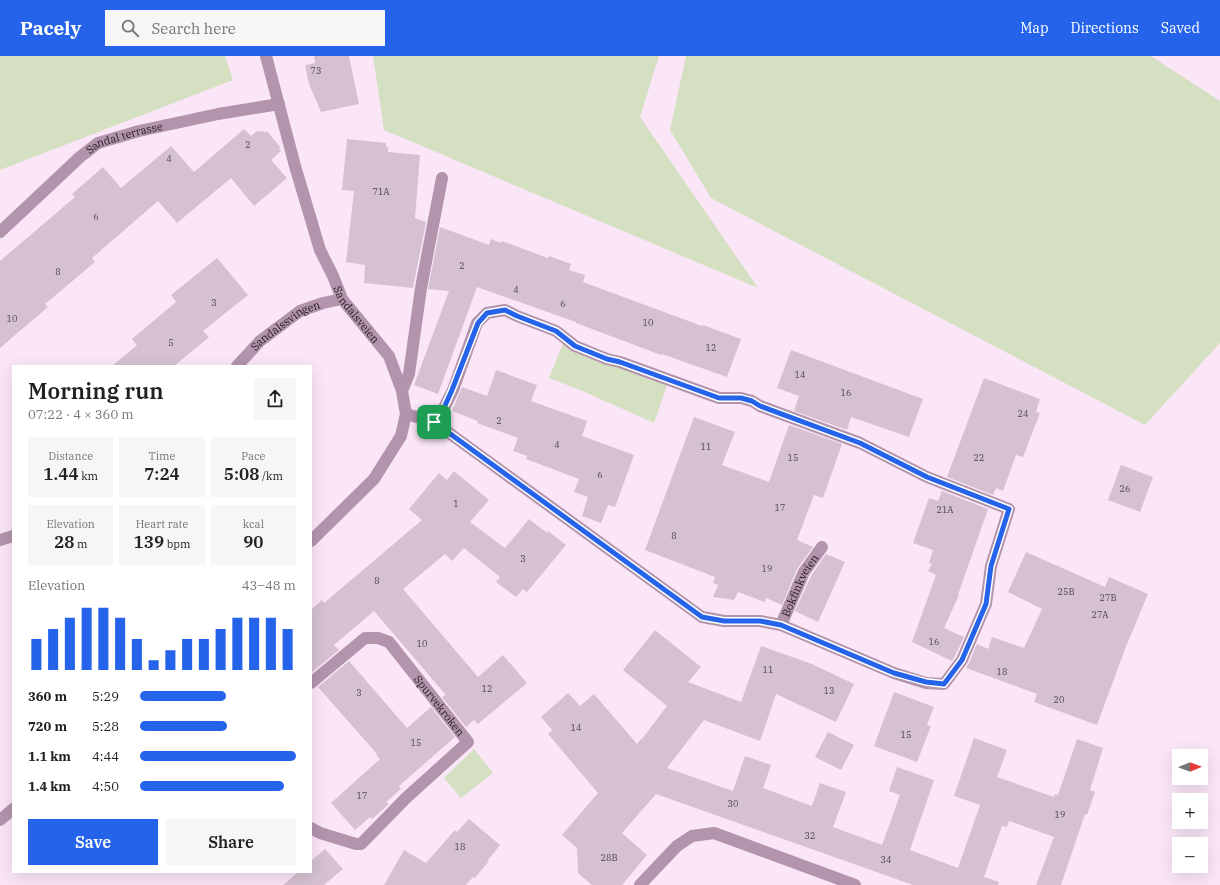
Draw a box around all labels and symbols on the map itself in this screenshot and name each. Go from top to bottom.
house number: 73 [311,65,321,76]
street label: Sandal terrasse [83,119,164,157]
house number: 2 [245,139,251,150]
house number: 4 [166,153,172,164]
house number: 71A [373,186,390,197]
house number: 6 [93,211,99,222]
house number: 2 [459,260,465,271]
house number: 8 [55,266,61,277]
street label: Sandalsveien [331,284,383,346]
house number: 4 [513,284,519,295]
house number: 3 [211,297,217,308]
street label: Sandalssvingen [248,298,322,354]
house number: 6 [560,298,566,309]
house number: 10 [7,313,17,324]
house number: 10 [643,317,653,328]
house number: 5 [168,337,174,348]
house number: 12 [706,342,716,353]
house number: 14 [795,369,805,380]
house number: 16 [841,387,851,398]
pin [417,405,451,439]
house number: 24 [1018,408,1028,419]
house number: 2 [496,415,502,426]
house number: 4 [554,439,560,450]
house number: 11 [701,441,711,452]
house number: 15 [788,452,798,463]
house number: 22 [974,452,984,463]
house number: 6 [597,469,603,480]
house number: 26 [1120,483,1130,494]
house number: 1 [453,498,459,509]
house number: 17 [775,502,785,513]
house number: 21A [937,504,954,515]
house number: 8 [671,530,677,541]
street label: Bokfinkveien [778,551,822,619]
house number: 3 [520,553,526,564]
house number: 19 [762,563,772,574]
house number: 8 [374,575,380,586]
house number: 25B [1058,586,1074,597]
house number: 27B [1100,592,1116,603]
house number: 27A [1092,609,1109,620]
house number: 16 [929,636,939,647]
house number: 10 [417,638,427,649]
house number: 11 [763,664,773,675]
house number: 18 [997,666,1007,677]
street label: Spurvekroken [411,672,468,739]
house number: 12 [482,683,492,694]
house number: 13 [824,685,834,696]
house number: 3 [356,687,362,698]
house number: 20 [1054,694,1064,705]
house number: 14 [571,722,581,733]
house number: 15 [901,729,911,740]
house number: 15 [411,737,421,748]
north arrow [1172,749,1208,785]
house number: 17 [357,790,367,801]
house number: 30 [728,798,738,809]
house number: 19 [1055,809,1065,820]
house number: 32 [805,830,815,841]
house number: 18 [455,841,465,852]
house number: 28B [601,852,617,863]
house number: 34 [881,854,891,865]

